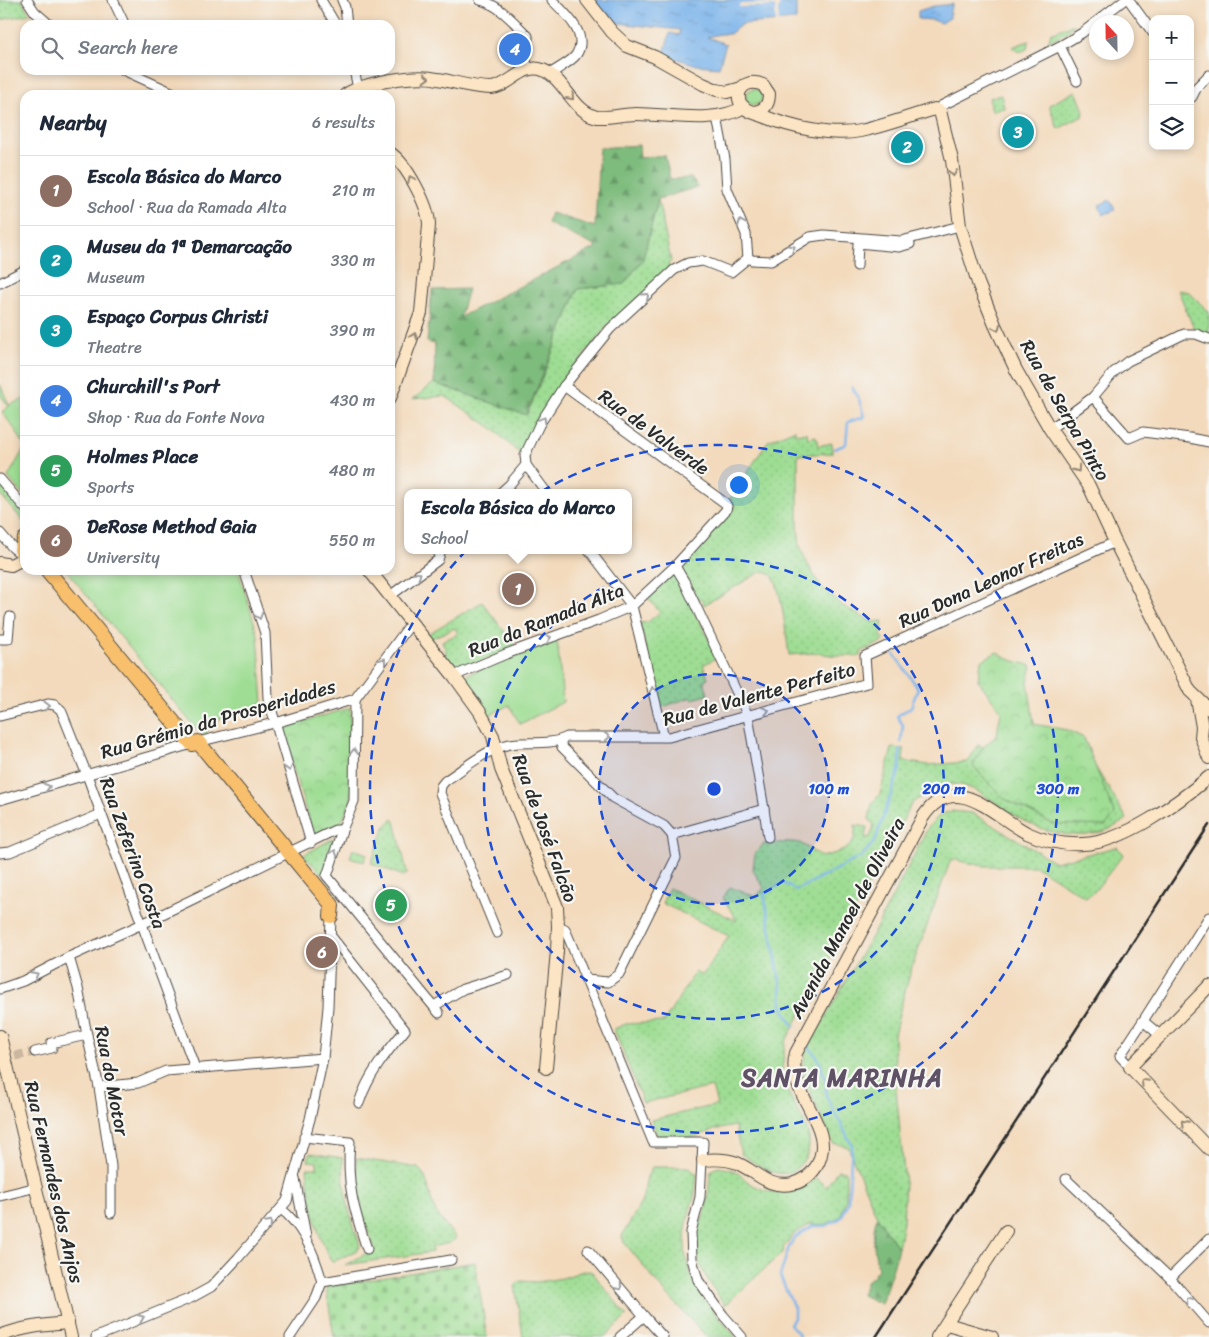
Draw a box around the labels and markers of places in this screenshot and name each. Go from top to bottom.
pin: 4 [499,30,531,68]
pin: 3 [1002,113,1034,151]
pin: 2 [891,128,923,166]
pin: 1 [502,570,534,608]
centre of rings [705,780,723,798]
pin: 5 [375,886,407,924]
pin: 6 [306,933,338,971]

